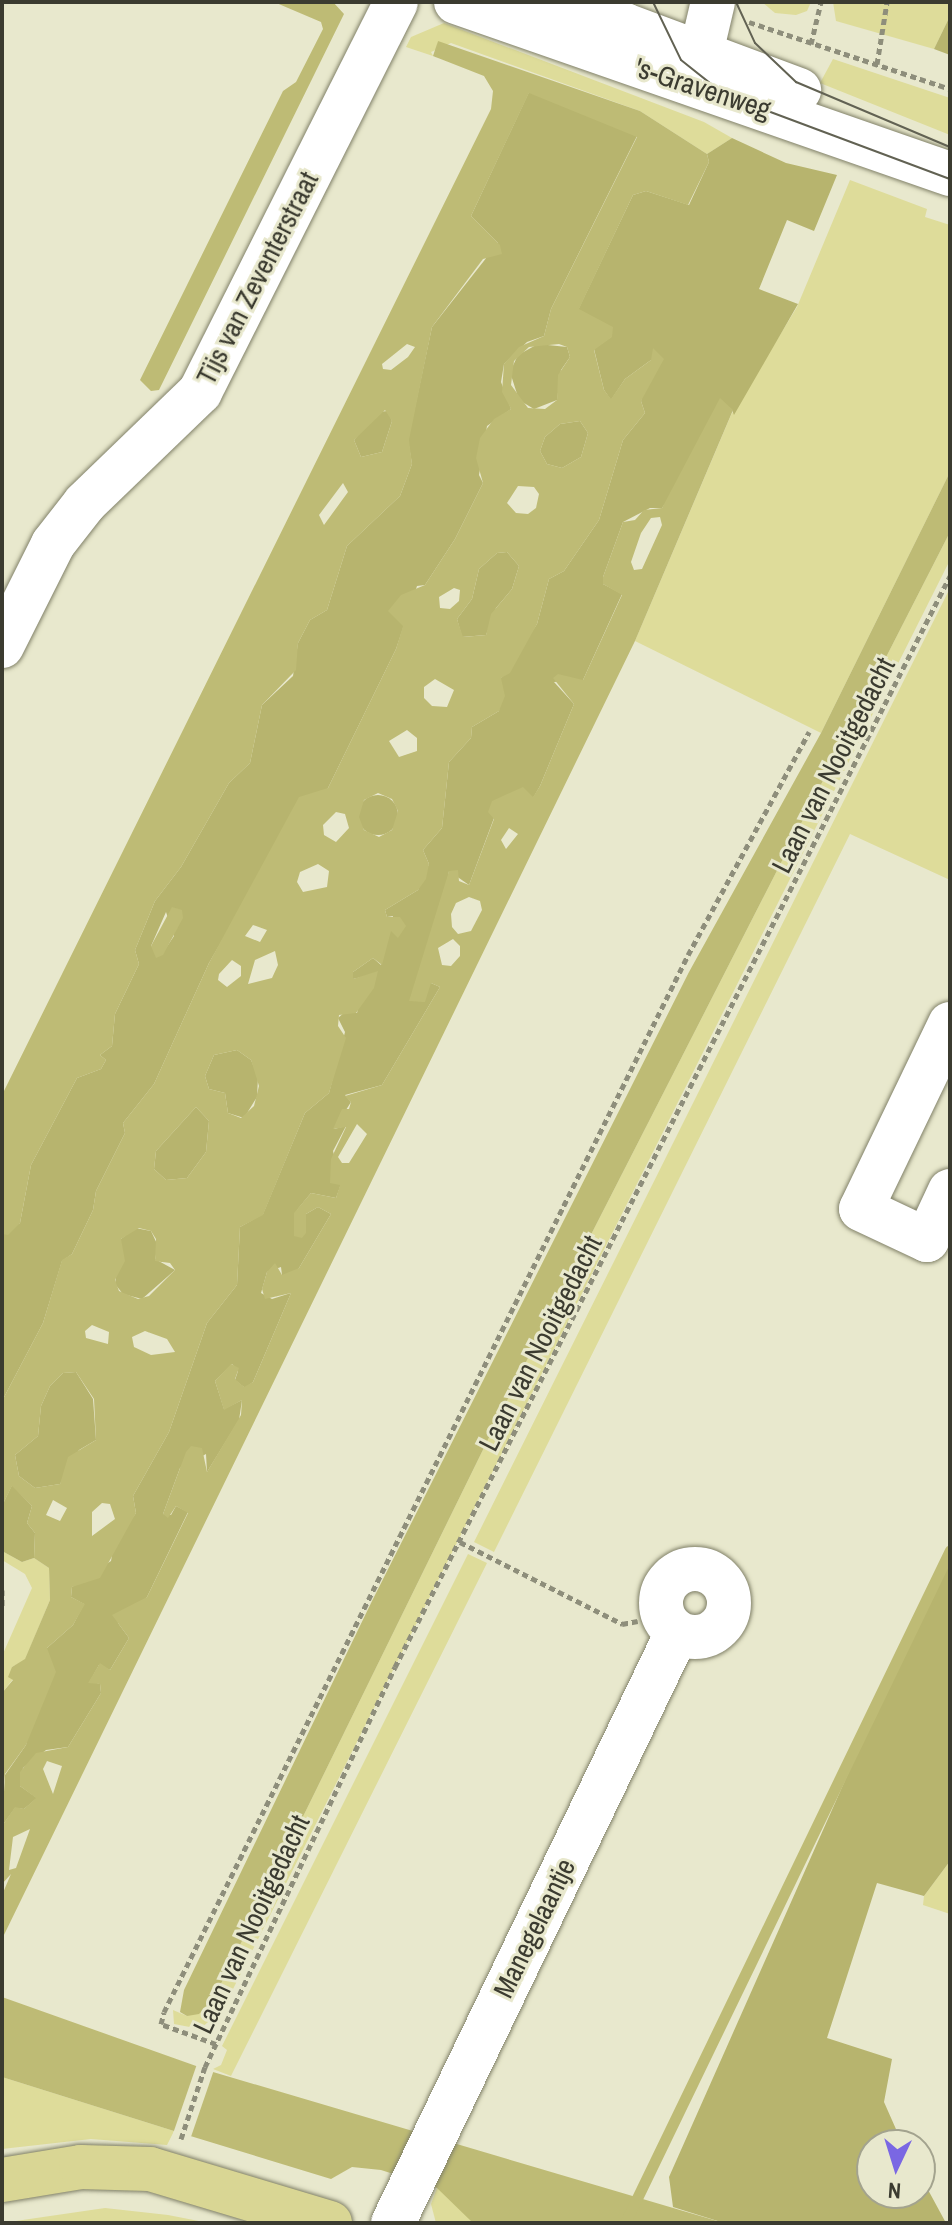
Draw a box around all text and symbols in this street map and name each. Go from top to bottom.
street label: 's-Gravenweg [631,50,775,126]
street label: Tijs van Zeventerstraat [189,166,325,390]
street label: Laan van Nooitgedacht [764,652,902,878]
street label: Laan van Nooitgedacht [471,1230,609,1456]
street label: Laan van Nooitgedacht [186,1809,316,2039]
street label: Manegelaantje [486,1853,582,2003]
north arrow [856,2129,936,2209]
text: N [887,2176,902,2206]

